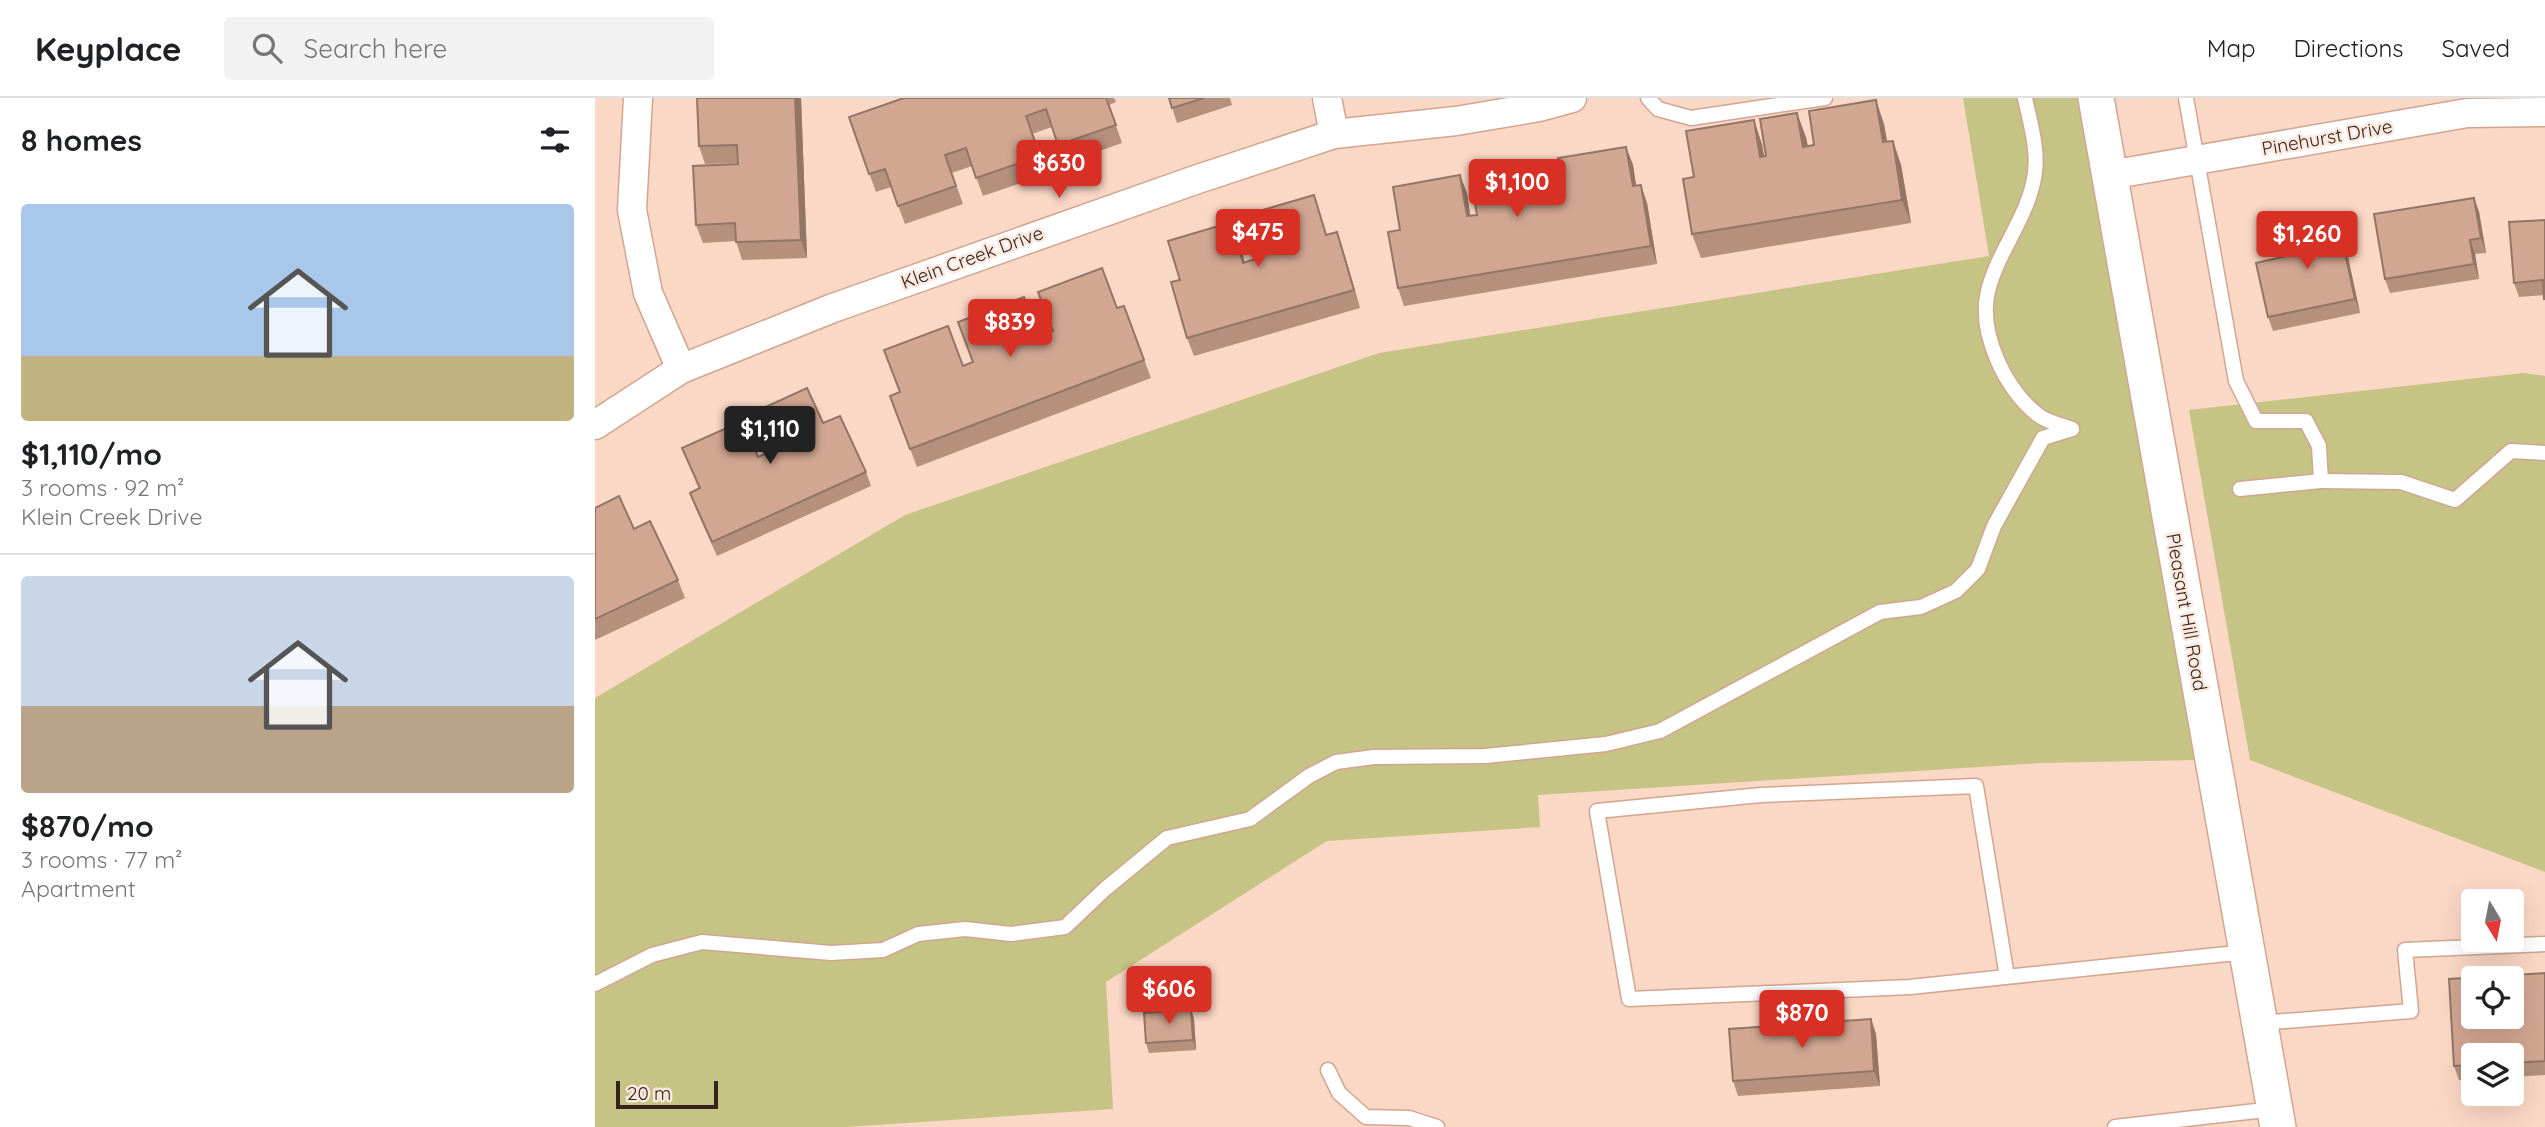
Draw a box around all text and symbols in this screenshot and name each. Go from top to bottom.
search box [224,17,714,80]
text: Keyplace [35,28,182,69]
icon: search [248,29,286,67]
text: Search here [304,32,447,65]
text: Map [2207,33,2256,63]
text: Directions [2294,33,2404,63]
text: Saved [2442,33,2510,63]
street label: Pinehurst Drive [2260,114,2394,160]
text: 8 homes [21,121,142,159]
icon: filters [536,121,574,159]
pin: $630 [1018,140,1100,200]
text: $630 [1033,148,1085,177]
pin: $1,100 [1460,159,1574,219]
text: $1,100 [1485,167,1549,196]
pin: $475 [1217,209,1299,269]
pin: $1,260 [2250,212,2364,271]
text: $475 [1232,217,1284,246]
text: $1,260 [2273,219,2341,248]
street label: Klein Creek Drive [897,220,1047,294]
icon: home [235,250,361,376]
pin: $839 [969,300,1051,359]
text: $839 [984,307,1036,336]
pin: $1,110 [713,406,827,466]
text: $1,110 [740,414,800,443]
text: $1,110/mo [21,435,162,473]
text: 3 rooms · 92 m² [21,473,184,502]
text: Klein Creek Drive [21,502,202,531]
street label: Pleasant Hill Road [2161,531,2213,693]
icon: home [235,622,361,748]
text: $870/mo [21,807,154,845]
text: 3 rooms · 77 m² [21,845,182,874]
text: Apartment [21,874,135,903]
north arrow [2461,889,2523,952]
map controls [2461,889,2524,1106]
button: locate [2461,966,2524,1029]
pin: $606 [1128,967,1210,1026]
text: $606 [1142,974,1196,1003]
pin: $870 [1761,990,1843,1050]
text: $870 [1775,998,1829,1027]
button: layers [2461,1043,2524,1106]
scale bar [616,1078,717,1110]
text: 20 m [627,1081,671,1105]

